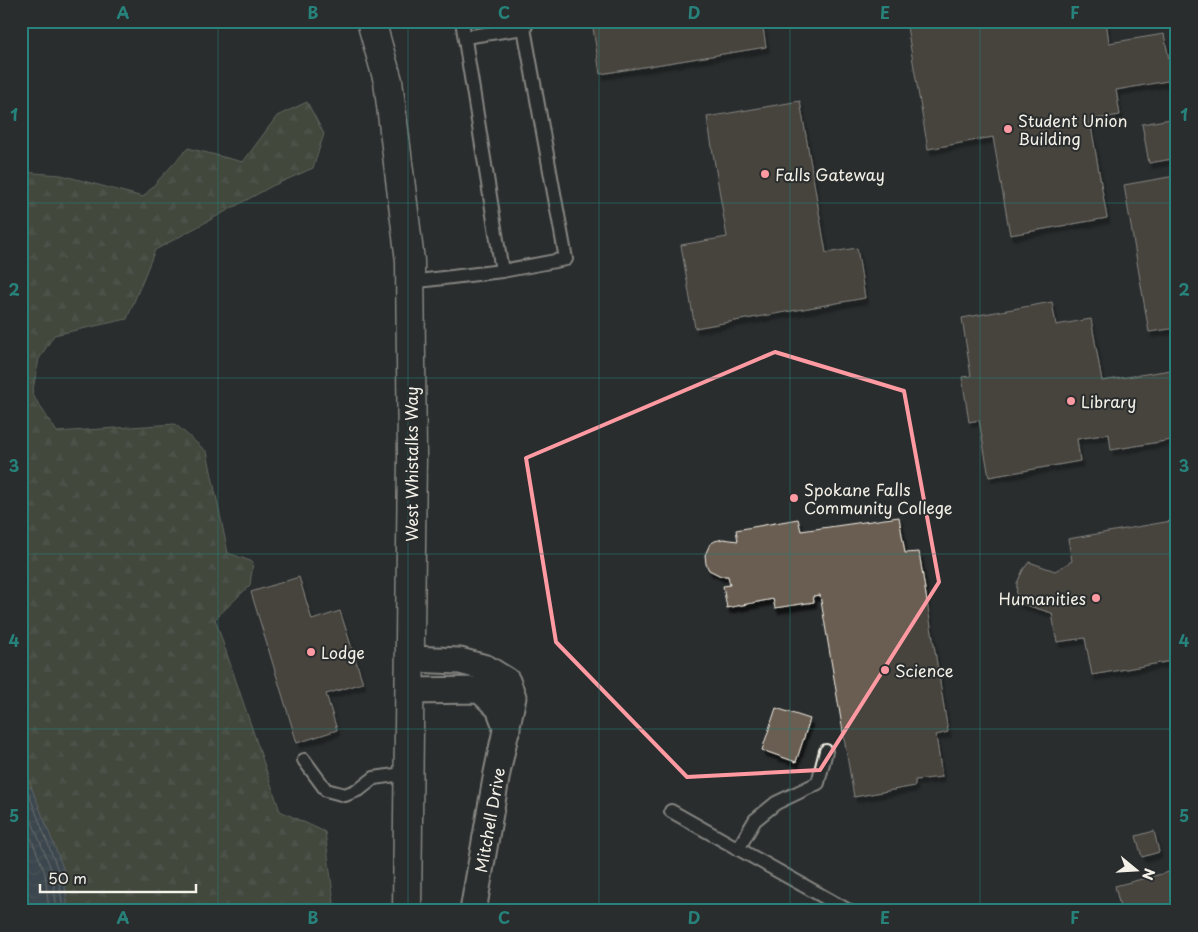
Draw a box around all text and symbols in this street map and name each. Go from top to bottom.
text: A [117,0,130,24]
text: B [308,0,319,24]
text: C [498,0,510,24]
text: D [688,0,700,24]
text: E [880,0,890,24]
text: F [1070,0,1080,24]
text: 1 [10,102,18,126]
text: 1 [1180,102,1188,126]
place label: Student Union Building [1018,108,1127,150]
marker: Student Union Building [1002,123,1014,135]
place label: Falls Gateway [775,162,885,186]
marker: Falls Gateway [759,168,771,180]
text: 2 [8,277,20,301]
text: 2 [1178,277,1190,301]
street label: West Whistalks Way [399,386,423,542]
place label: Library [1081,389,1136,413]
marker: Library [1065,395,1077,407]
text: 3 [9,453,19,477]
text: 3 [1179,453,1189,477]
place label: Spokane Falls Community College [804,477,953,519]
marker: Spokane Falls Community College [788,492,800,504]
place label: Humanities [999,586,1086,610]
marker: Humanities [1090,592,1102,604]
text: 4 [9,628,20,652]
text: 4 [1179,628,1190,652]
place label: Lodge [321,640,365,664]
marker: Lodge [305,646,317,658]
place label: Science [895,658,954,682]
marker: Science [879,664,891,676]
street label: Mitchell Drive [468,766,510,874]
text: 5 [9,803,19,827]
text: 5 [1179,803,1189,827]
north arrow [1110,844,1160,894]
scale bar [40,862,196,894]
text: 50 m [48,866,87,889]
text: N [1137,866,1161,883]
text: A [117,905,130,929]
text: B [308,905,319,929]
text: C [498,905,510,929]
text: D [688,905,700,929]
text: E [880,905,890,929]
text: F [1070,905,1080,929]

